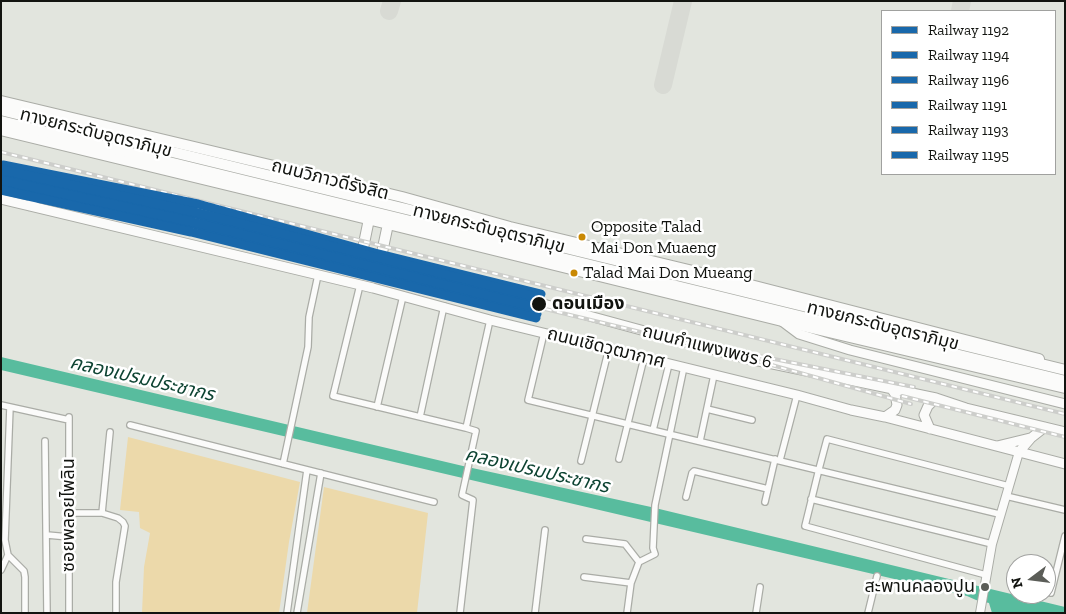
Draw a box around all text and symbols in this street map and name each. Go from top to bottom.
legend [881,10,1056,175]
text: Railway 1192 [928,21,1009,39]
text: Railway 1194 [928,46,1009,64]
text: Railway 1196 [928,71,1009,89]
text: Railway 1191 [928,96,1007,114]
street label: ทางยกระดับอุตราภิมุข [18,104,174,162]
text: Railway 1193 [928,121,1009,139]
text: Railway 1195 [928,146,1009,164]
street label: ถนนวิภาวดีรังสิต [269,155,391,205]
street label: ทางยกระดับอุตราภิมุข [411,200,567,258]
place label: Opposite Talad Mai Don Muaeng [591,217,716,257]
marker: Opposite Talad Mai Don Muaeng [577,232,587,242]
place label: Talad Mai Don Mueang [583,263,753,283]
marker: Talad Mai Don Mueang [569,268,579,278]
place label: ดอนเมือง [552,293,624,315]
marker: ดอนเมือง [530,295,548,313]
street label: ทางยกระดับอุตราภิมุข [805,297,961,355]
street label: ถนนกำแพงเพชร 6 [640,320,774,374]
street label: ถนนเชิดวุฒากาศ [545,323,667,373]
water label: คลองเปรมประชากร [68,351,216,407]
water label: คลองเปรมประชากร [463,443,611,499]
street label: ซอยพลอยไพลิน [58,458,80,572]
north arrow [1006,554,1056,604]
text: N [1007,575,1027,590]
place label: สะพานคลองปูน [865,576,975,598]
marker: สะพานคลองปูน [979,581,991,593]

